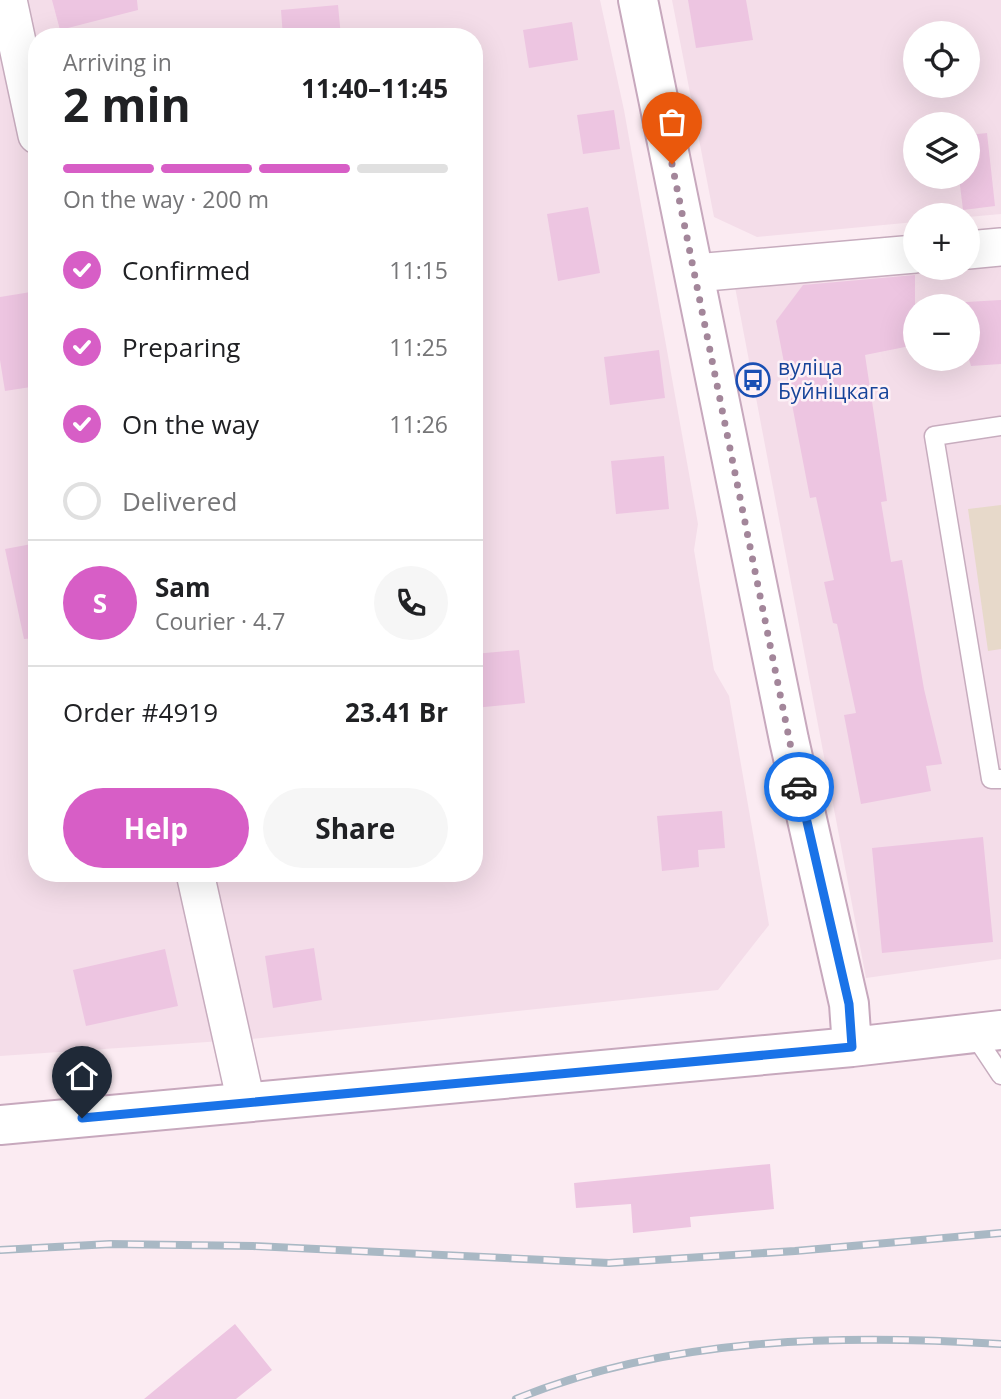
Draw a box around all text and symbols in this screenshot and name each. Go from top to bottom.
map controls [903,21,980,371]
button: locate [903,21,980,98]
text: Arriving in [63,46,172,78]
text: 11:40–11:45 [301,70,448,106]
text: 2 min [63,73,191,135]
pin [642,92,702,164]
icon: bag [653,103,691,141]
button: layers [903,112,980,189]
text: On the way · 200 m [63,183,269,215]
button: + [903,203,980,280]
icon: check [63,251,101,289]
text: Confirmed [122,252,250,288]
text: 11:15 [389,254,448,286]
button: − [903,294,980,371]
icon: check [63,328,101,366]
text: Preparing [122,329,240,365]
text: 11:25 [389,331,448,363]
place label: вуліца Буйніцкага [778,353,890,405]
bus stop icon: вуліца Буйніцкага [734,361,772,399]
icon: check [63,405,101,443]
text: On the way [122,406,259,442]
text: 11:26 [389,408,448,440]
text: Delivered [122,483,237,519]
button: phone [374,566,448,640]
text: Sam [155,569,211,605]
text: S [93,585,107,621]
text: Courier · 4.7 [155,605,285,637]
text: Order #4919 [63,694,218,730]
text: 23.41 Br [345,694,448,730]
courier [764,752,834,822]
icon: car [780,768,818,806]
button: Help [63,788,249,868]
button: Share [263,788,448,868]
pin [52,1046,112,1118]
icon: home [63,1057,101,1095]

